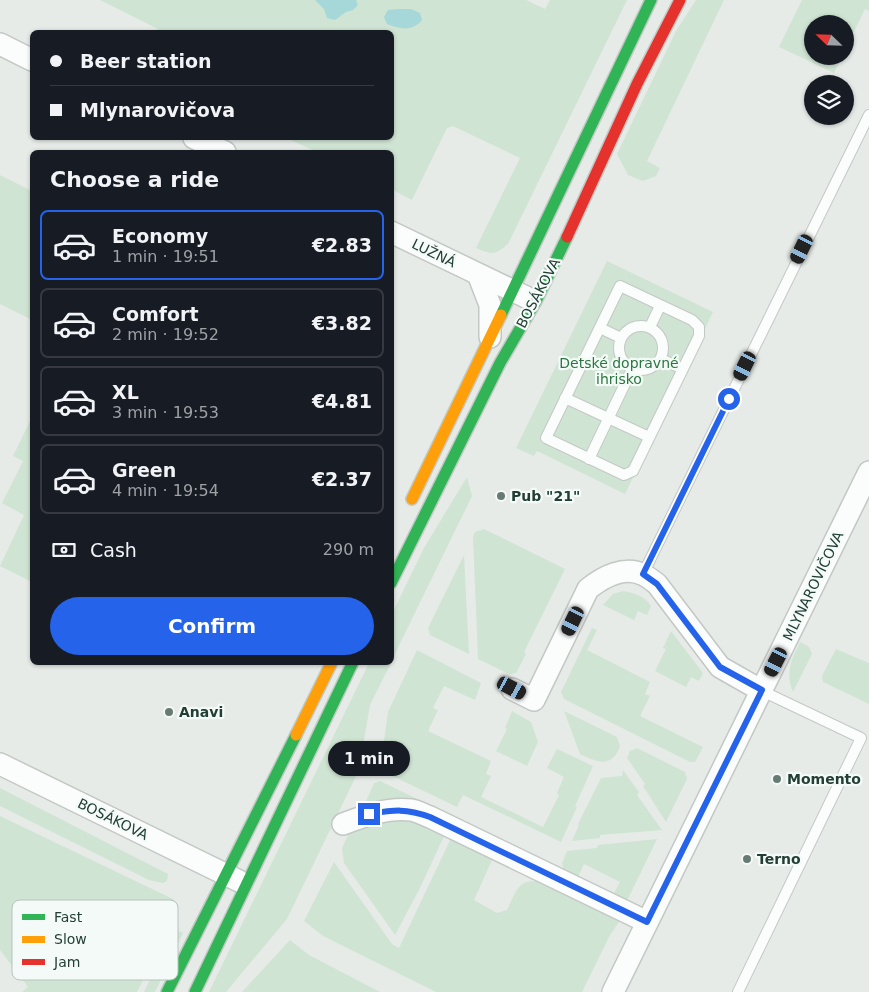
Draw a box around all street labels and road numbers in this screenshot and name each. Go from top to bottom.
street label: LUŽNÁ [409,235,459,271]
street label: BOSÁKOVA [513,255,563,331]
street label: MLYNAROVIČOVA [779,528,847,643]
street label: BOSÁKOVA [75,795,151,843]

